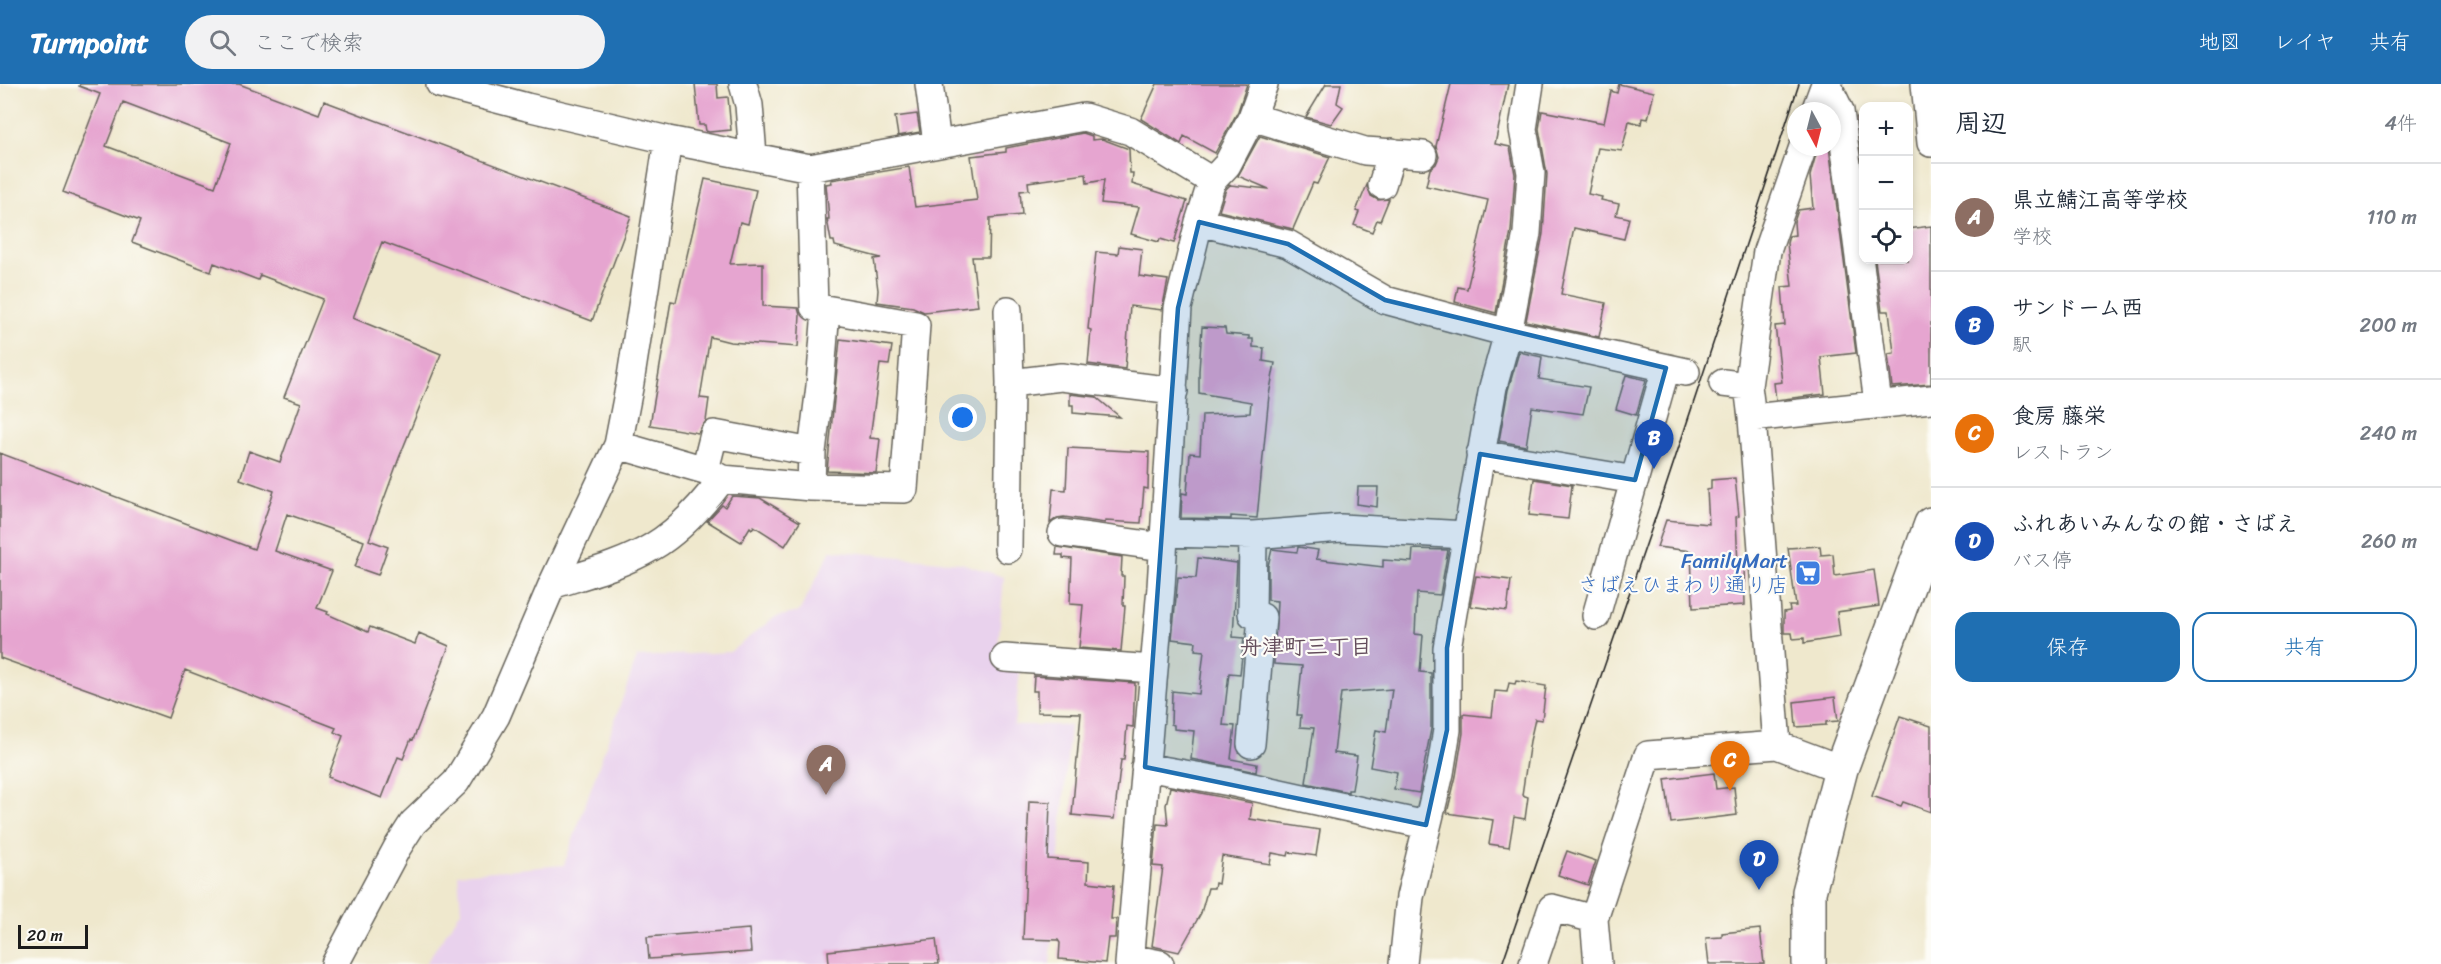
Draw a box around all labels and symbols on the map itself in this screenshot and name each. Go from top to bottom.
north arrow [1787,102,1841,156]
your location [948,403,977,432]
pin: B [1634,420,1674,469]
place label: FamilyMart さばえひまわり通り店 [1578,542,1788,604]
supermarket icon: FamilyMart さばえひまわり通り店 [1793,558,1823,588]
district label: 舟津町三丁目 [1240,627,1372,666]
pin: C [1710,742,1750,791]
pin: A [806,746,846,795]
pin: D [1740,840,1778,890]
scale bar [18,922,88,950]

